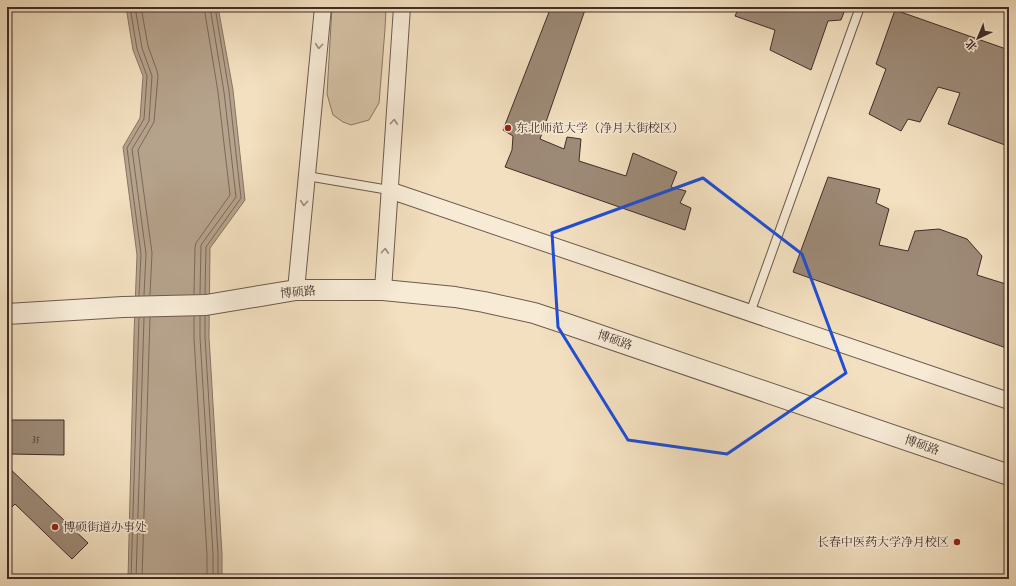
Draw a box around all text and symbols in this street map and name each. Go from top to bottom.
north arrow [958,18,998,58]
text: 北 [963,36,981,53]
one-way arrow [315,43,324,49]
one-way arrow [390,119,399,125]
place label: 东北师范大学（净月大街校区） [516,121,684,136]
marker: 东北师范大学（净月大街校区） [503,123,513,133]
one-way arrow [300,200,309,206]
one-way arrow [381,248,390,254]
street label: 博硕路 [279,283,317,302]
street label: 博硕路 [595,328,634,353]
house number: 35 [32,432,40,445]
street label: 博硕路 [902,433,941,458]
place label: 博硕街道办事处 [63,520,147,535]
marker: 博硕街道办事处 [50,522,60,532]
place label: 长春中医药大学净月校区 [817,535,949,550]
marker: 长春中医药大学净月校区 [952,537,962,547]

